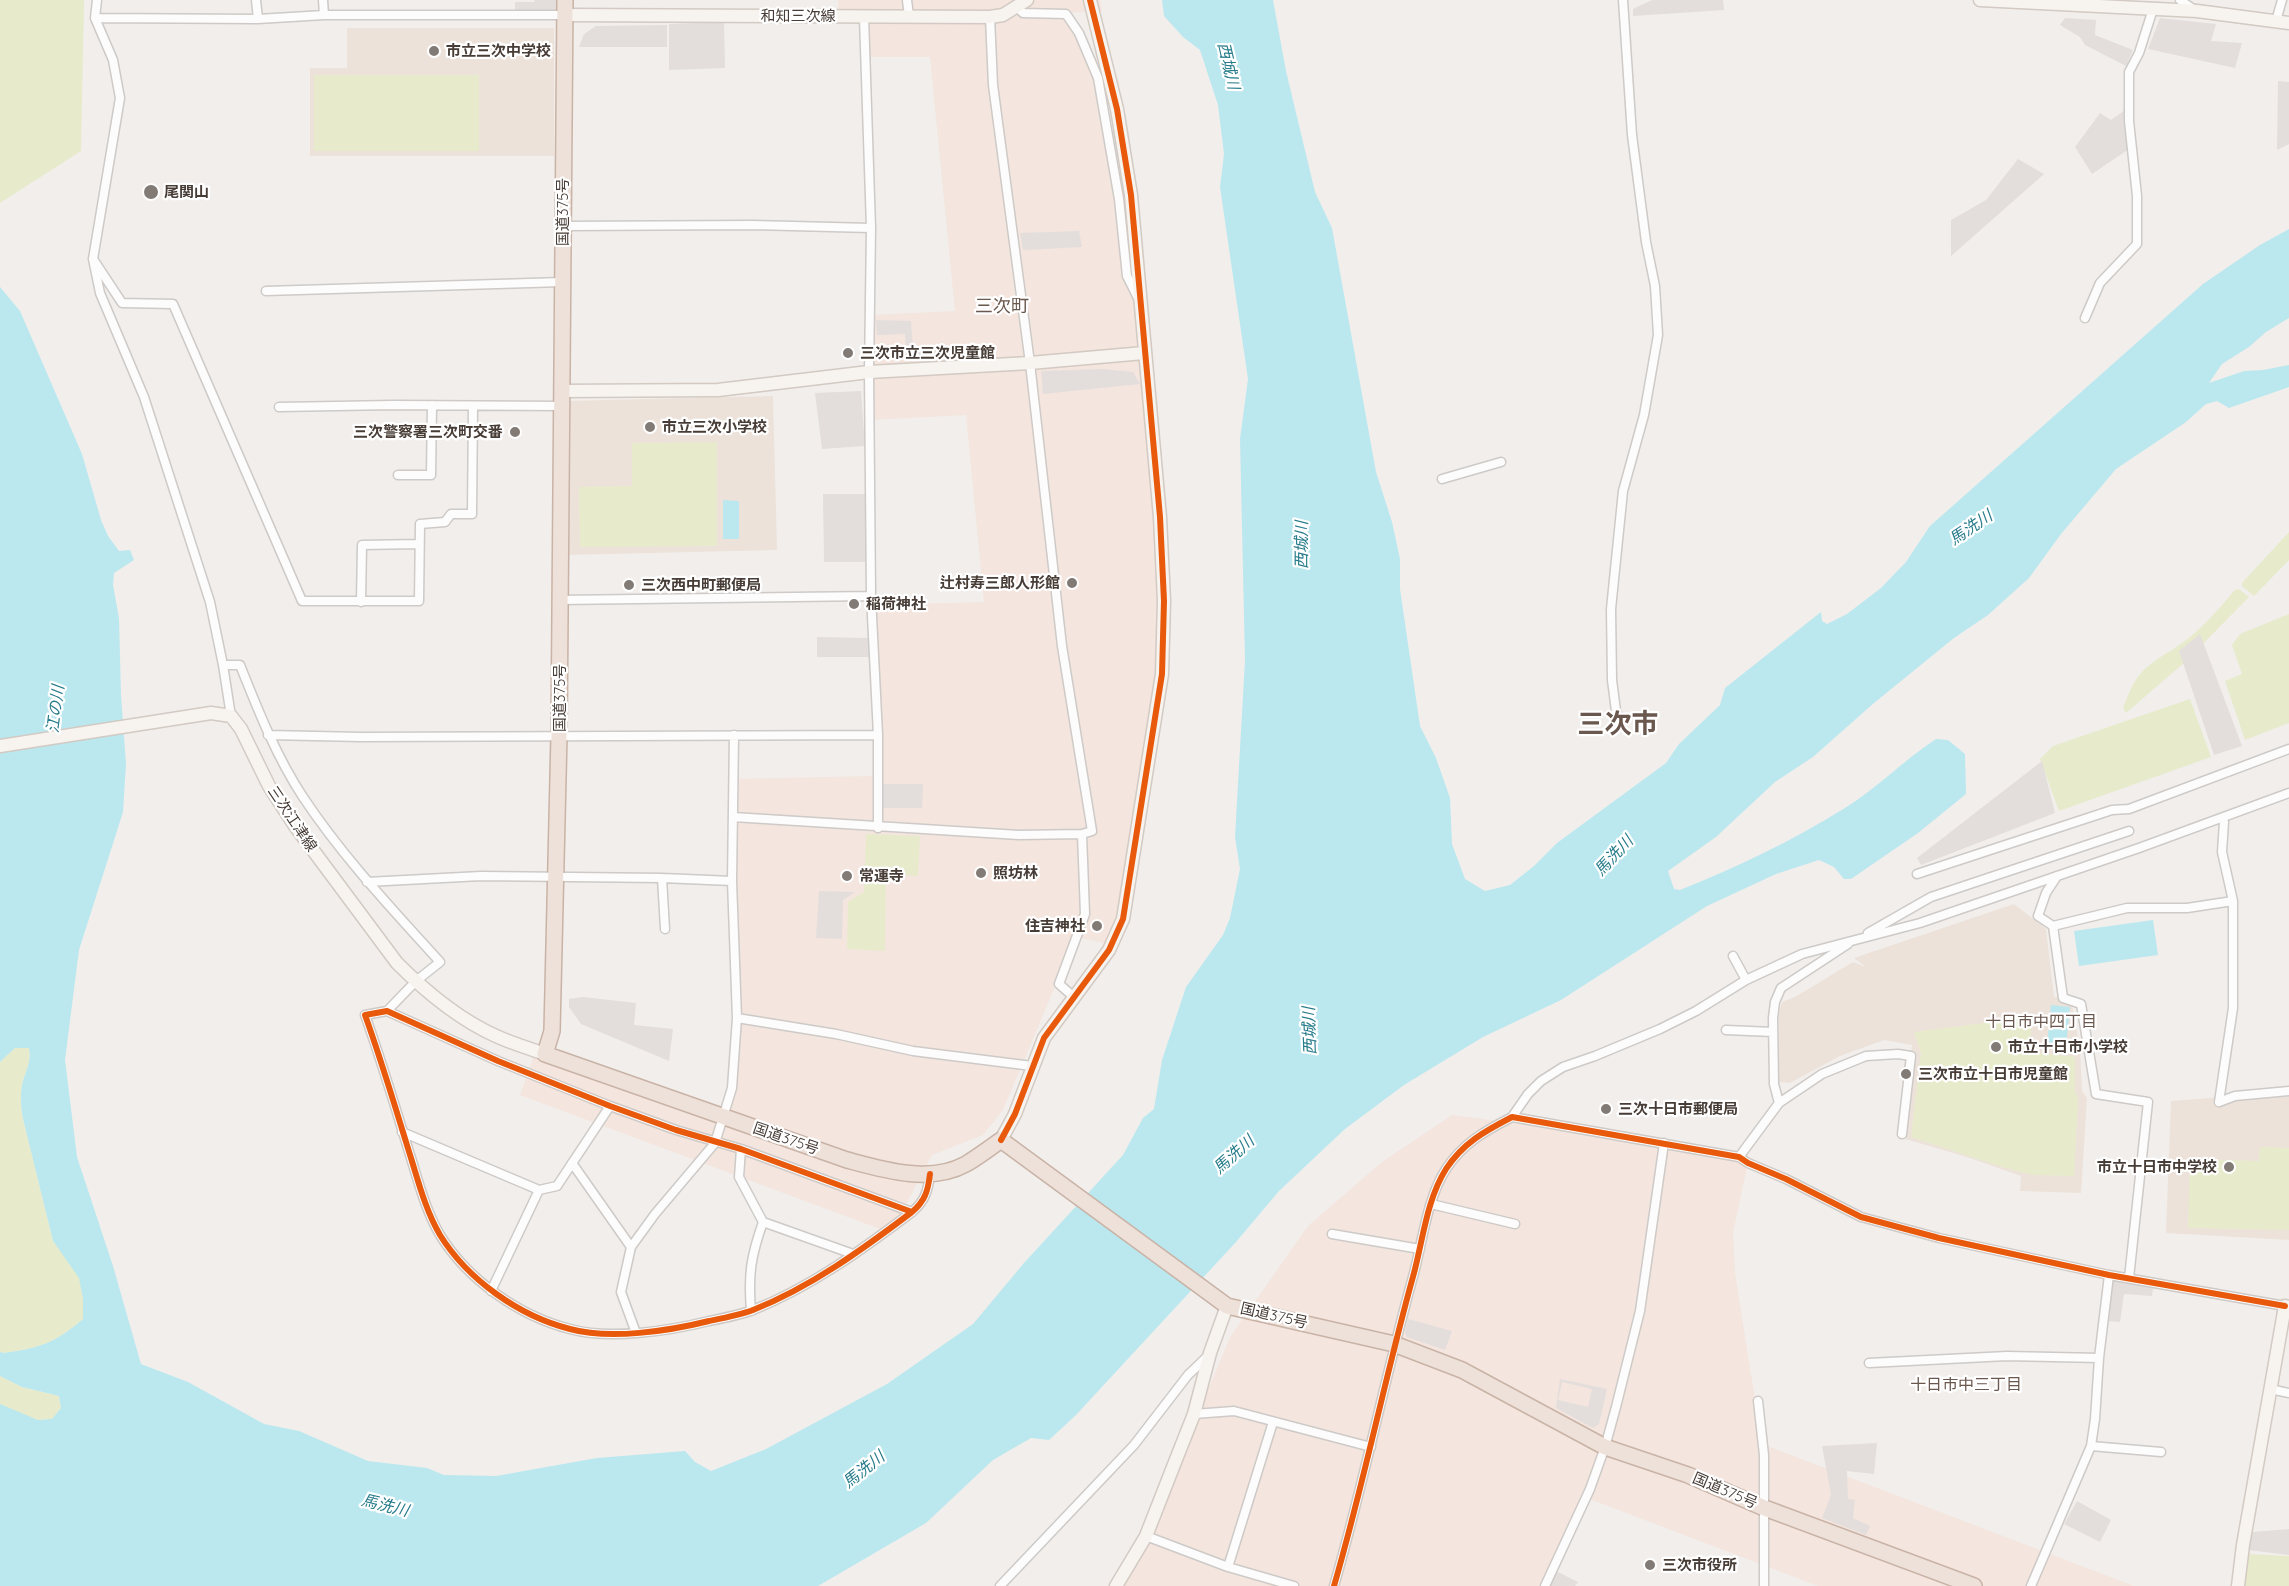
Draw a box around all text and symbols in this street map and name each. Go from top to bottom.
street label: 和知三次線 [761,7,835,25]
water label: 西城川 [1213,40,1243,92]
place label: 市立三次中学校 [446,42,551,60]
marker: 市立三次中学校 [427,44,441,58]
street label: 国道375号 [554,178,572,246]
marker: 尾関山 [142,183,160,201]
place label: 尾関山 [164,183,209,201]
district label: 三次町 [975,296,1029,318]
place label: 三次市立三次児童館 [860,344,995,362]
marker: 三次市立三次児童館 [841,346,855,360]
place label: 市立三次小学校 [662,418,767,436]
marker: 市立三次小学校 [643,420,657,434]
place label: 三次警察署三次町交番 [353,423,503,441]
marker: 三次警察署三次町交番 [508,425,522,439]
water label: 馬洗川 [1946,507,1996,549]
water label: 西城川 [1292,521,1312,569]
place label: 辻村寿三郎人形館 [940,574,1060,592]
place label: 三次西中町郵便局 [641,576,761,594]
marker: 辻村寿三郎人形館 [1065,576,1079,590]
marker: 三次西中町郵便局 [622,578,636,592]
place label: 稲荷神社 [866,595,926,613]
marker: 稲荷神社 [847,597,861,611]
street label: 国道375号 [551,664,569,732]
water label: 江の川 [44,684,68,734]
district label: 三次市 [1578,709,1658,741]
street label: 三次江津線 [264,783,320,855]
water label: 馬洗川 [1591,832,1637,880]
place label: 照坊林 [993,864,1038,882]
marker: 照坊林 [974,866,988,880]
place label: 常運寺 [859,867,904,885]
marker: 常運寺 [840,869,854,883]
place label: 住吉神社 [1025,917,1085,935]
marker: 住吉神社 [1090,919,1104,933]
water label: 西城川 [1300,1007,1320,1055]
district label: 十日市中四丁目 [1985,1012,2097,1032]
place label: 市立十日市小学校 [2008,1038,2128,1056]
marker: 市立十日市小学校 [1989,1040,2003,1054]
place label: 三次市立十日市児童館 [1918,1065,2068,1083]
marker: 三次市立十日市児童館 [1899,1067,1913,1081]
place label: 三次十日市郵便局 [1618,1100,1738,1118]
marker: 三次十日市郵便局 [1599,1102,1613,1116]
street label: 国道375号 [751,1119,821,1159]
water label: 馬洗川 [1210,1132,1258,1178]
place label: 市立十日市中学校 [2097,1158,2217,1176]
marker: 市立十日市中学校 [2222,1160,2236,1174]
street label: 国道375号 [1238,1300,1310,1332]
district label: 十日市中三丁目 [1910,1375,2022,1395]
water label: 馬洗川 [839,1447,889,1493]
street label: 国道375号 [1690,1469,1760,1513]
water label: 馬洗川 [359,1491,411,1521]
place label: 三次市役所 [1662,1556,1737,1574]
marker: 三次市役所 [1643,1558,1657,1572]

